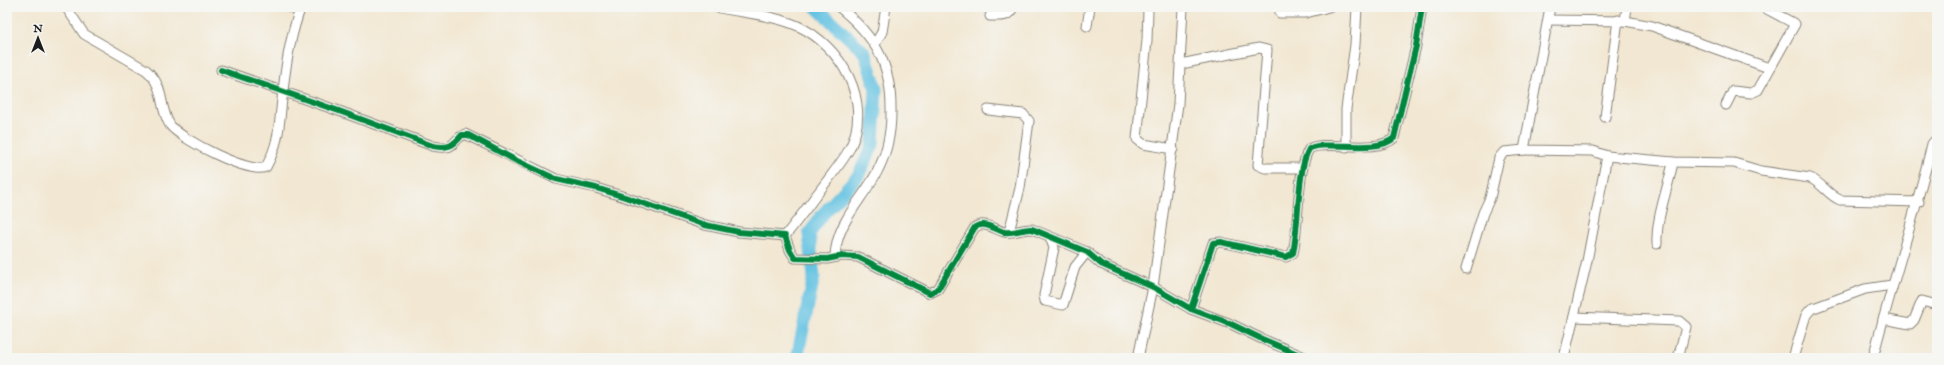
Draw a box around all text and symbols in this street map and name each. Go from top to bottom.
north arrow [18,18,58,58]
text: N [32,22,43,36]

